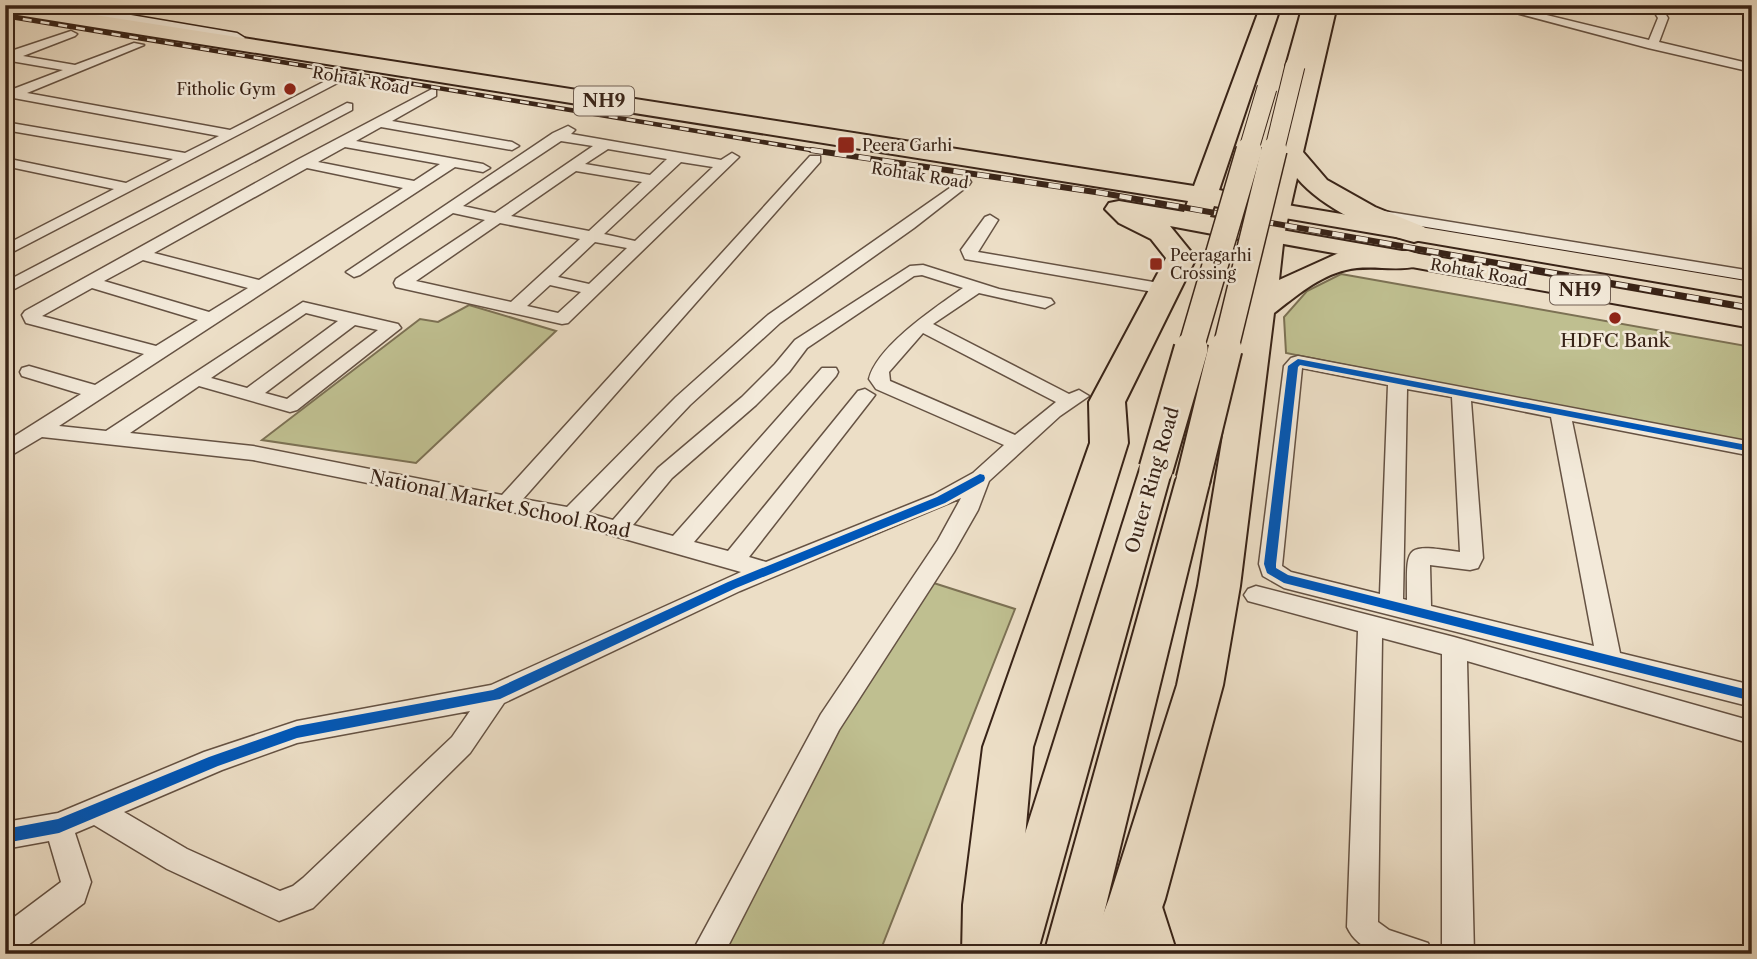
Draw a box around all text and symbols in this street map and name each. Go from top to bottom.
street label: Rohtak Road [311,62,411,98]
place label: Fitholic Gym [176,79,276,99]
marker: Fitholic Gym [282,81,298,97]
road number: NH9 [574,86,634,116]
marker: Peera Garhi [836,135,856,155]
place label: Peera Garhi [862,135,952,155]
street label: Rohtak Road [870,157,970,193]
place label: Peeragarhi Crossing [1170,245,1252,283]
street label: Rohtak Road [1429,254,1529,290]
marker: Peeragarhi Crossing [1148,256,1164,272]
road number: NH9 [1550,276,1610,304]
marker: HDFC Bank [1607,310,1623,326]
place label: HDFC Bank [1560,329,1671,352]
street label: Outer Ring Road [1120,404,1184,556]
street label: National Market School Road [368,465,633,543]

